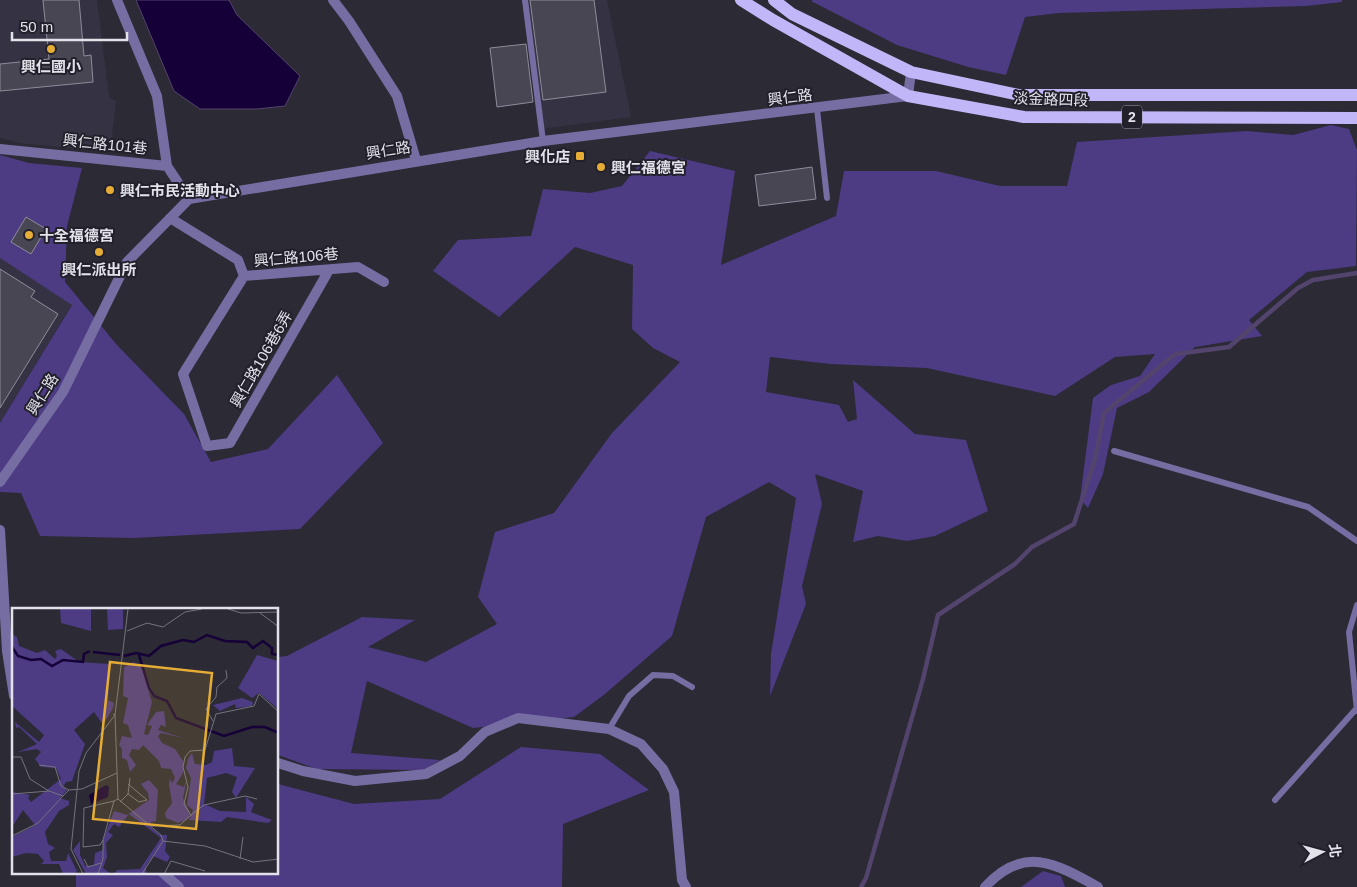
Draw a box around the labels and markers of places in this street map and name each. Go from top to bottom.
marker: 興仁國小 [45,43,57,55]
place label: 興仁國小 [21,58,82,75]
place label: 興化店 [525,148,570,165]
marker: 興化店 [574,150,586,162]
place label: 興仁福德宮 [611,159,686,176]
marker: 興仁福德宮 [595,161,607,173]
place label: 興仁市民活動中心 [120,182,240,199]
marker: 興仁市民活動中心 [104,184,116,196]
place label: 十全福德宮 [39,227,114,244]
marker: 十全福德宮 [23,229,35,241]
marker: 興仁派出所 [93,246,105,258]
place label: 興仁派出所 [61,261,137,278]

